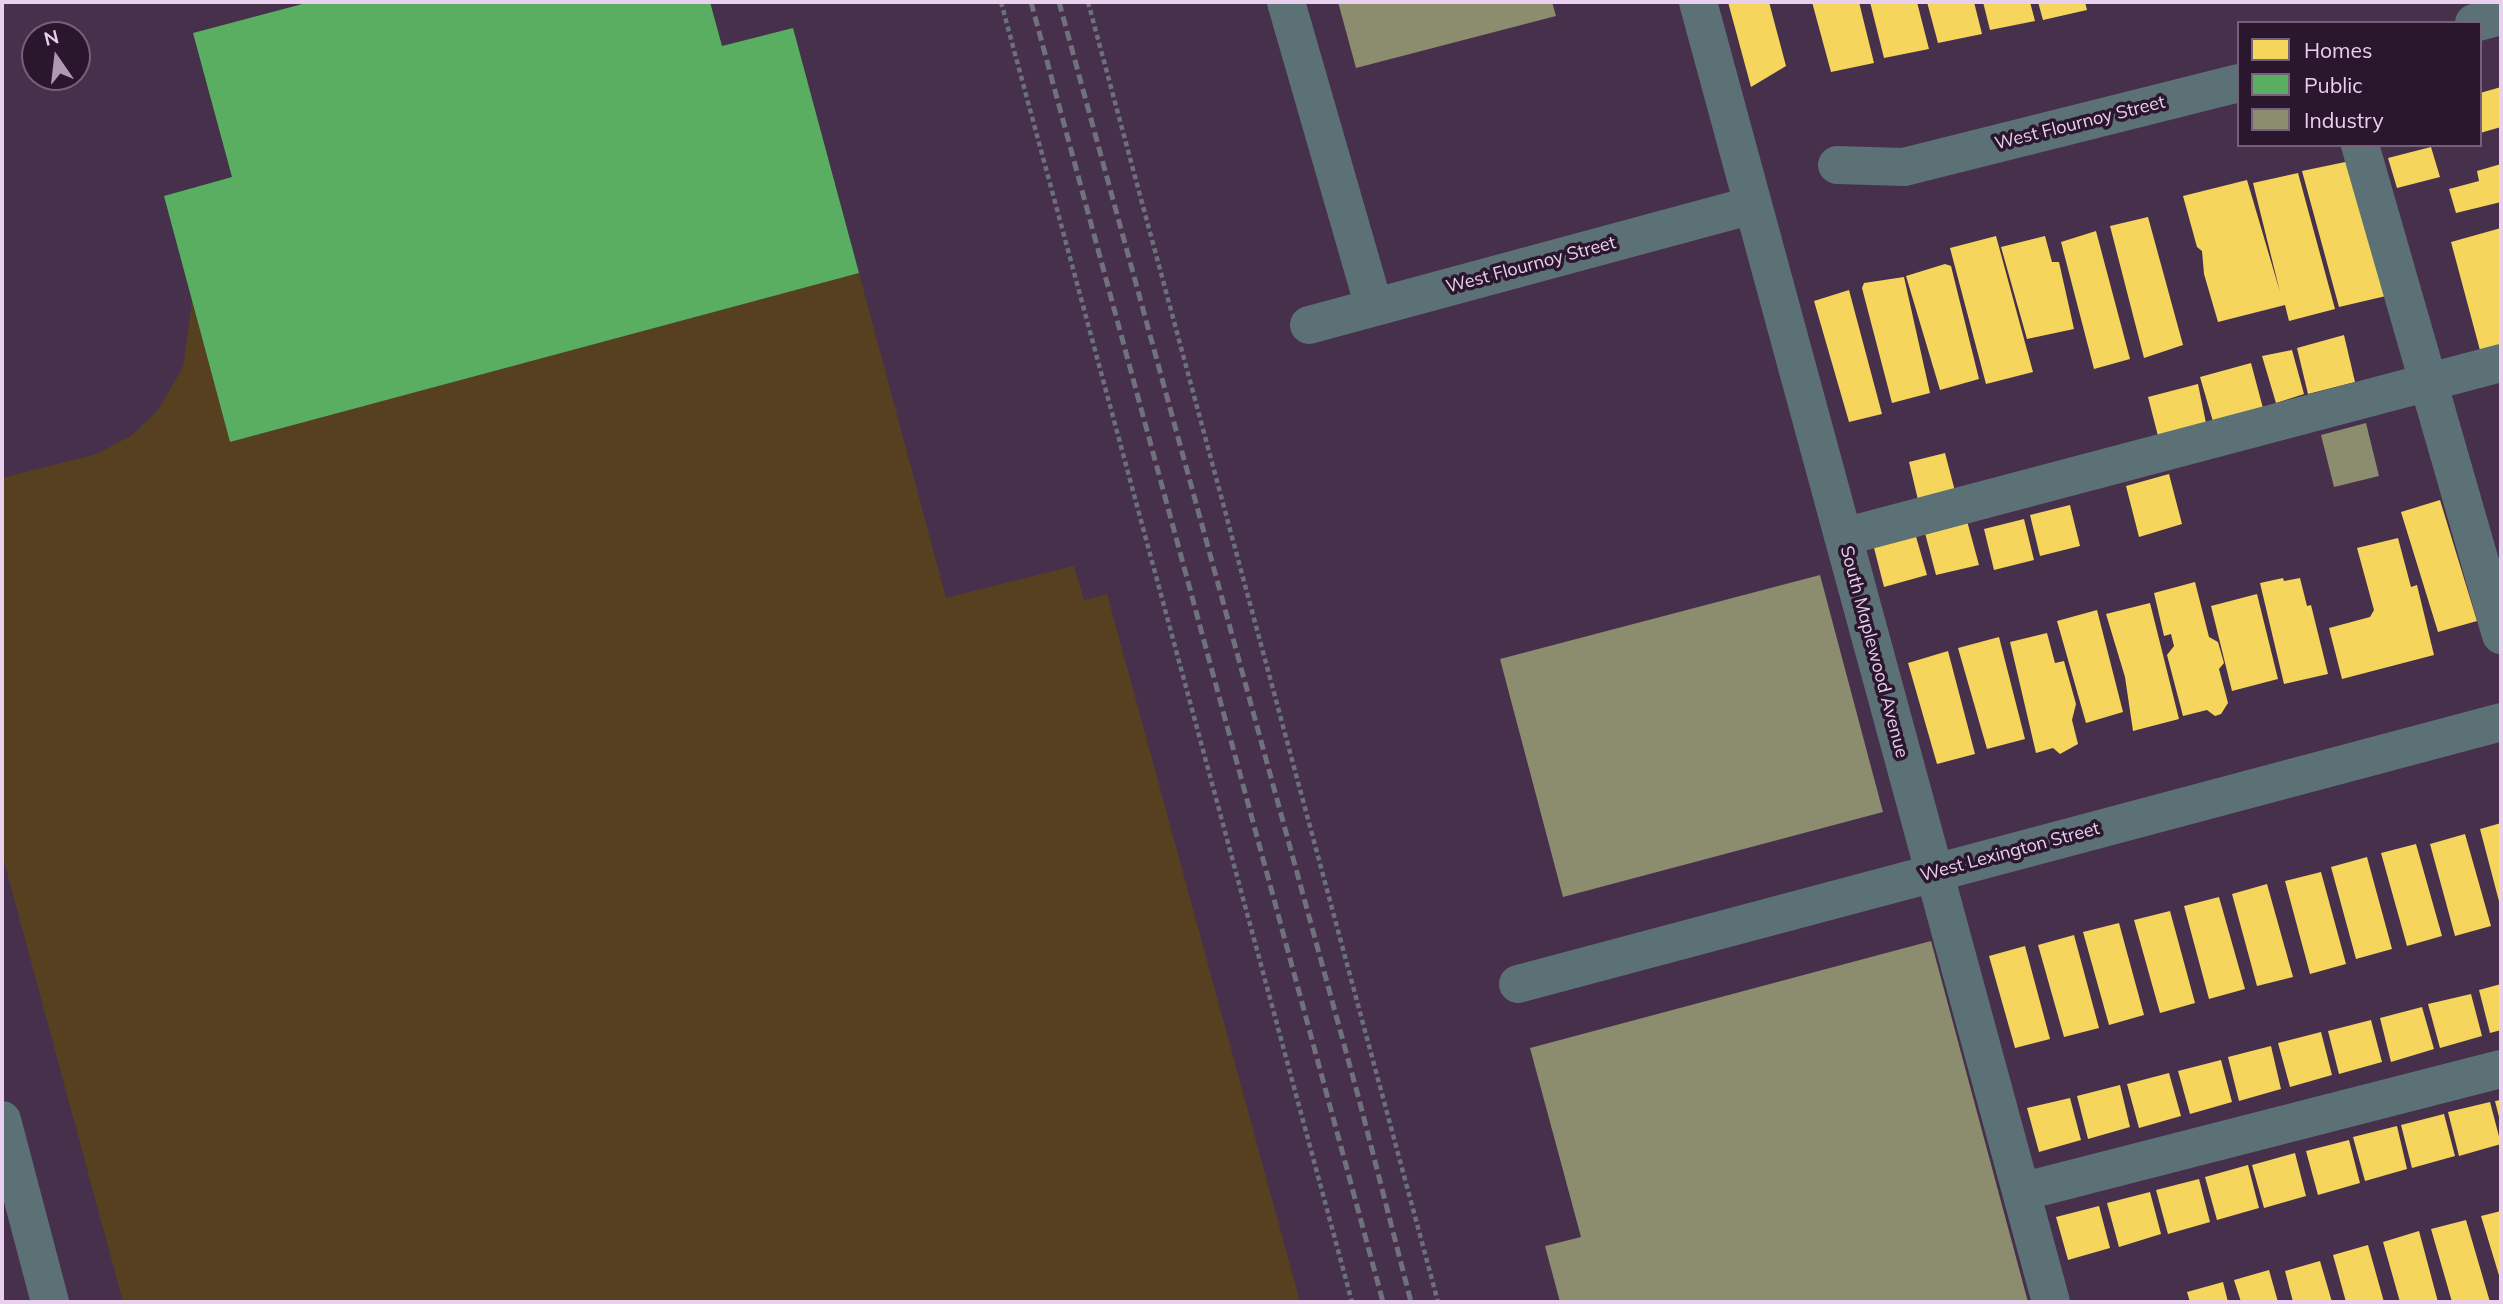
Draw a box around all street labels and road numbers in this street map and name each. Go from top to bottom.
street label: West Flournoy Street [1993,91,2167,155]
street label: West Flournoy Street [1444,232,1618,298]
street label: South Maplewood Avenue [1835,544,1913,760]
street label: West Lexington Street [1918,818,2102,886]

